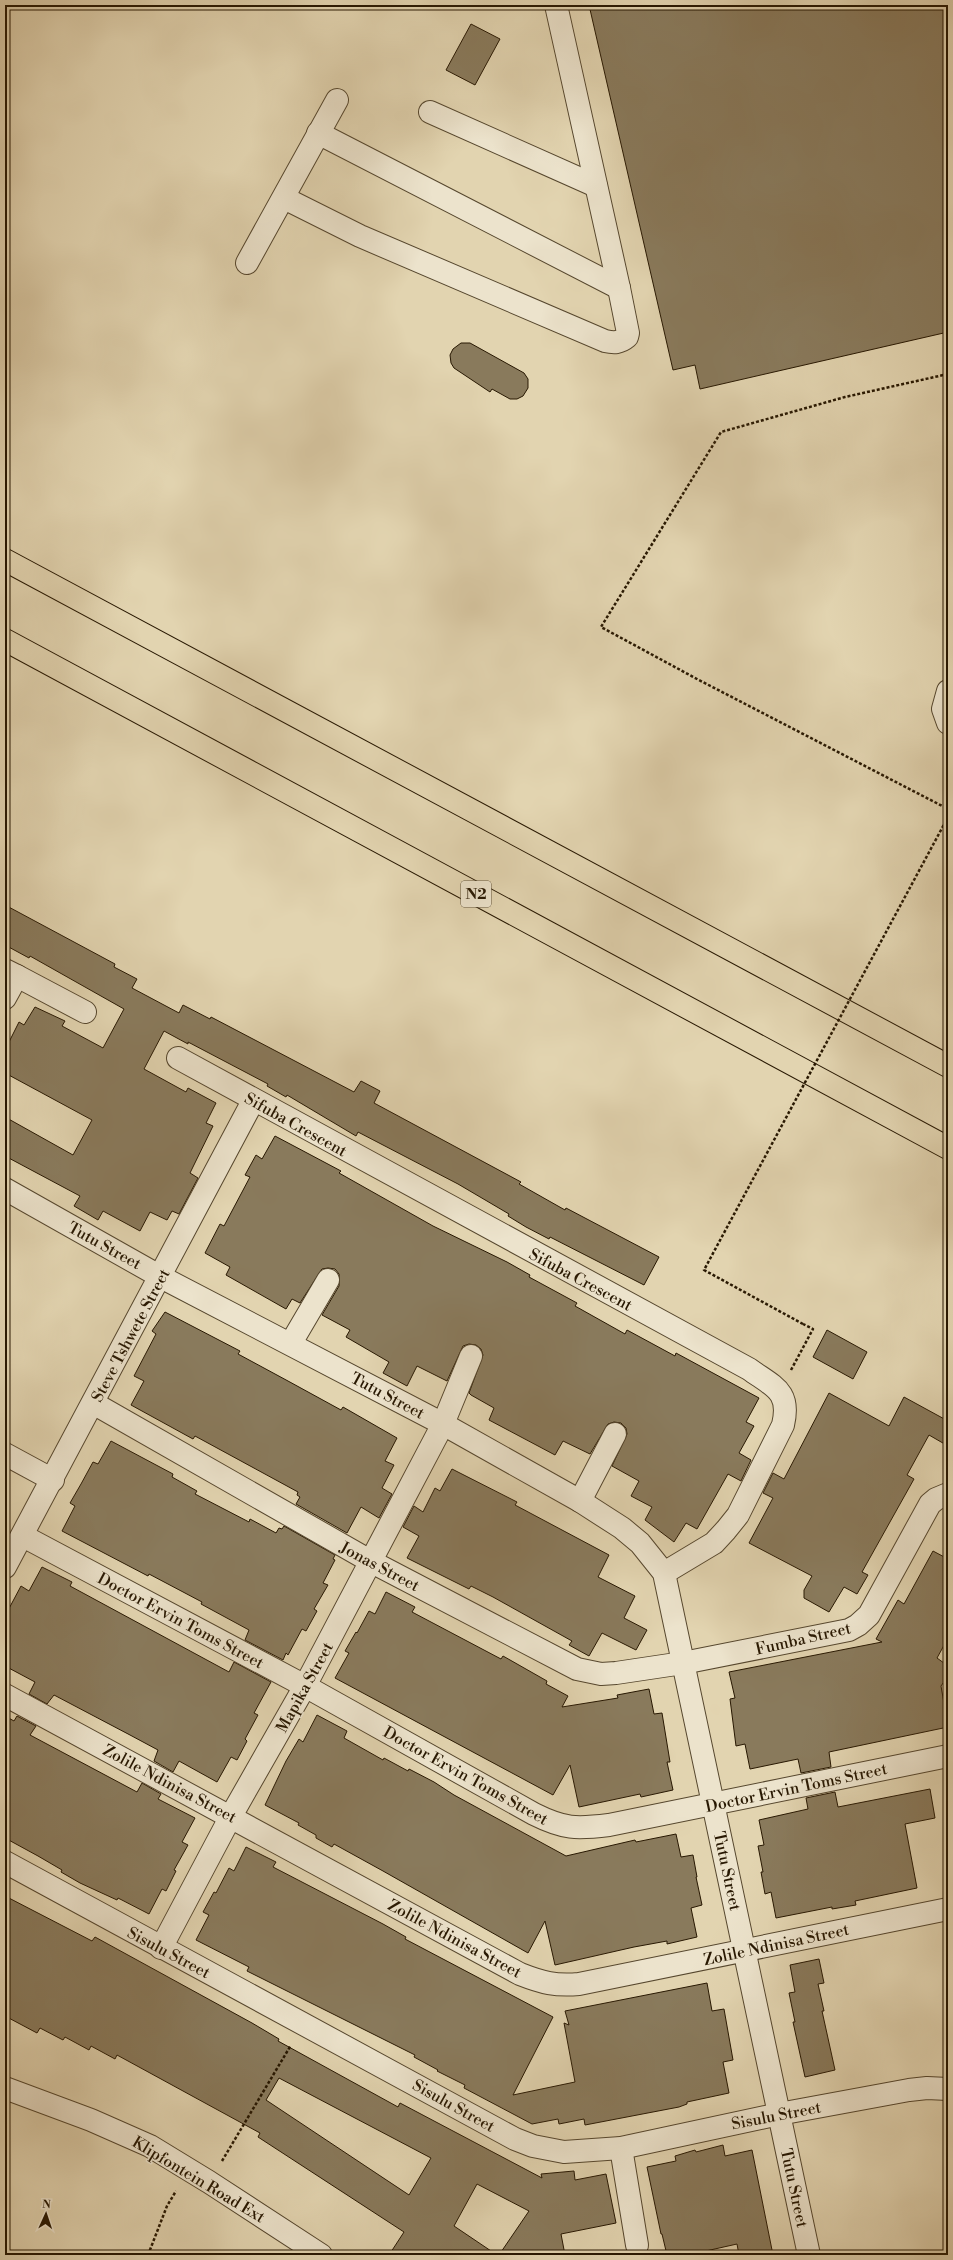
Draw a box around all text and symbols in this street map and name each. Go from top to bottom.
road number: N2 [461,881,491,907]
street label: Sifuba Crescent [241,1088,351,1161]
street label: Tutu Street [64,1218,145,1274]
street label: Sifuba Crescent [525,1244,636,1316]
street label: Steve Tshwete Street [87,1265,175,1406]
street label: Tutu Street [347,1368,428,1424]
street label: Jonas Street [335,1537,423,1596]
street label: Doctor Ervin Toms Street [94,1569,267,1673]
street label: Fumba Street [753,1618,853,1660]
street label: Mapika Street [272,1638,338,1736]
street label: Doctor Ervin Toms Street [380,1722,552,1830]
street label: Zolile Ndinisa Street [99,1740,240,1828]
street label: Doctor Ervin Toms Street [703,1759,889,1817]
street label: Tutu Street [709,1830,745,1913]
street label: Zolile Ndinisa Street [384,1895,525,1983]
street label: Zolile Ndinisa Street [702,1920,851,1970]
street label: Sisulu Street [124,1923,214,1983]
street label: Sisulu Street [409,2075,499,2137]
street label: Sisulu Street [730,2097,823,2134]
street label: Klipfontein Road Ext [128,2132,269,2228]
street label: Tutu Street [776,2147,812,2230]
north arrow [26,2194,66,2234]
text: N [42,2198,51,2212]

